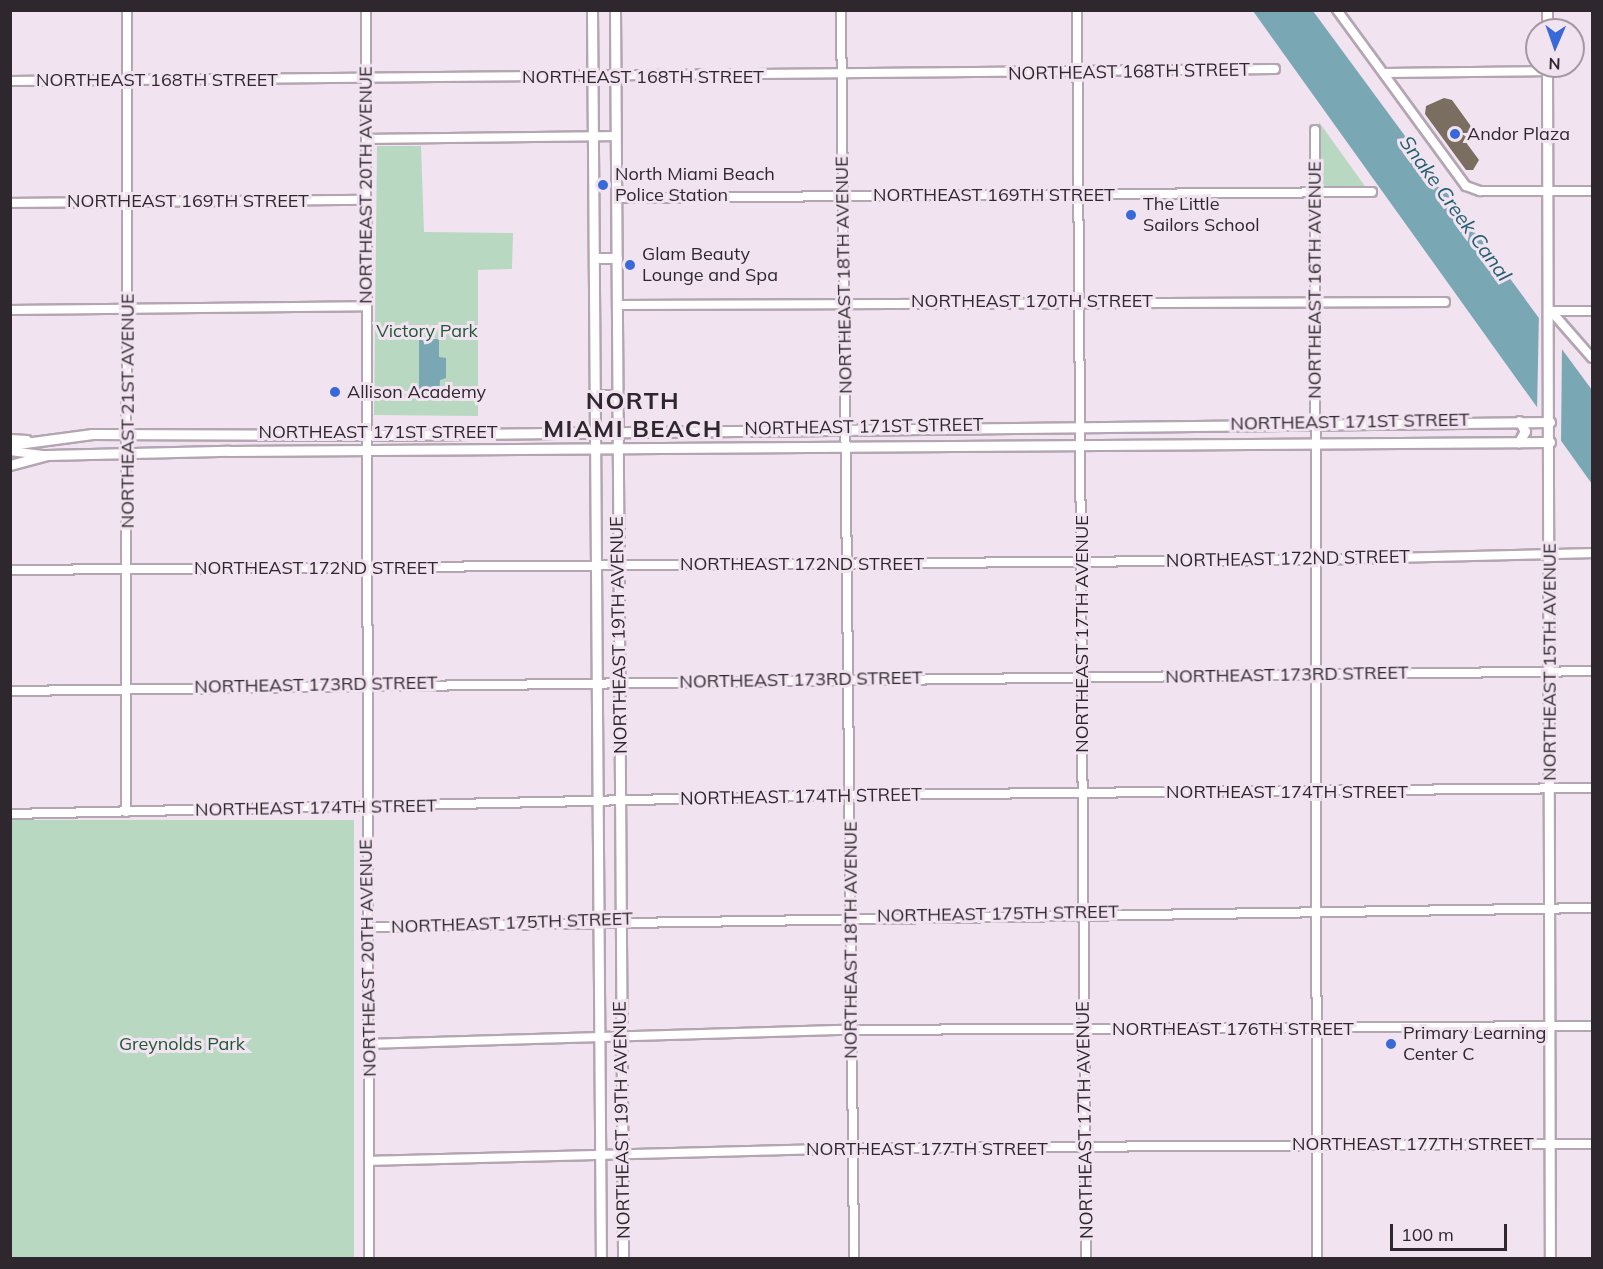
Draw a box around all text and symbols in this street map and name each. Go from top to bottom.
north arrow [1525,18,1585,78]
text: N [1548,54,1561,74]
street label: NORTHEAST 168TH STREET [1008,59,1250,85]
street label: NORTHEAST 20TH AVENUE [355,66,377,304]
street label: NORTHEAST 168TH STREET [522,66,764,88]
street label: NORTHEAST 168TH STREET [36,69,278,91]
place label: Andor Plaza [1467,123,1570,145]
marker: Andor Plaza [1448,127,1462,141]
water label: Snake Creek Canal [1395,130,1517,286]
street label: NORTHEAST 18TH AVENUE [831,156,857,394]
street label: NORTHEAST 16TH AVENUE [1304,161,1326,399]
place label: North Miami Beach Police Station [615,164,775,207]
marker: North Miami Beach Police Station [596,178,610,192]
street label: NORTHEAST 169TH STREET [873,184,1115,206]
street label: NORTHEAST 169TH STREET [67,190,309,212]
place label: The Little Sailors School [1143,194,1259,236]
marker: The Little Sailors School [1124,208,1138,222]
place label: Glam Beauty Lounge and Spa [642,244,778,286]
marker: Glam Beauty Lounge and Spa [623,258,637,272]
street label: NORTHEAST 170TH STREET [911,290,1153,312]
street label: NORTHEAST 21ST AVENUE [117,294,139,528]
park label: Victory Park [376,320,478,342]
place label: Allison Academy [347,381,486,403]
marker: Allison Academy [328,385,342,399]
district label: NORTH MIAMI BEACH [543,387,723,443]
street label: NORTHEAST 171ST STREET [1230,409,1470,435]
street label: NORTHEAST 171ST STREET [744,414,984,440]
street label: NORTHEAST 171ST STREET [258,421,498,443]
street label: NORTHEAST 17TH AVENUE [1071,515,1093,753]
street label: NORTHEAST 19TH AVENUE [606,516,632,754]
street label: NORTHEAST 15TH AVENUE [1539,543,1561,781]
street label: NORTHEAST 172ND STREET [1166,546,1410,572]
street label: NORTHEAST 172ND STREET [680,553,924,575]
street label: NORTHEAST 172ND STREET [194,557,438,579]
street label: NORTHEAST 173RD STREET [1165,662,1409,688]
street label: NORTHEAST 173RD STREET [679,667,923,693]
street label: NORTHEAST 173RD STREET [194,672,438,698]
street label: NORTHEAST 174TH STREET [1166,781,1408,803]
street label: NORTHEAST 174TH STREET [680,784,922,810]
street label: NORTHEAST 174TH STREET [195,795,437,821]
street label: NORTHEAST 18TH AVENUE [840,821,862,1059]
street label: NORTHEAST 20TH AVENUE [355,839,381,1077]
street label: NORTHEAST 175TH STREET [877,901,1119,927]
street label: NORTHEAST 175TH STREET [391,908,633,938]
street label: NORTHEAST 19TH AVENUE [609,1001,635,1239]
street label: NORTHEAST 17TH AVENUE [1072,1001,1098,1239]
street label: NORTHEAST 176TH STREET [1112,1018,1354,1040]
place label: Primary Learning Center C [1403,1023,1546,1066]
park label: Greynolds Park [119,1033,245,1055]
marker: Primary Learning Center C [1384,1037,1398,1051]
street label: NORTHEAST 177TH STREET [1292,1133,1534,1155]
street label: NORTHEAST 177TH STREET [806,1138,1048,1160]
scale bar [1393,1212,1510,1250]
text: 100 m [1401,1223,1454,1246]

